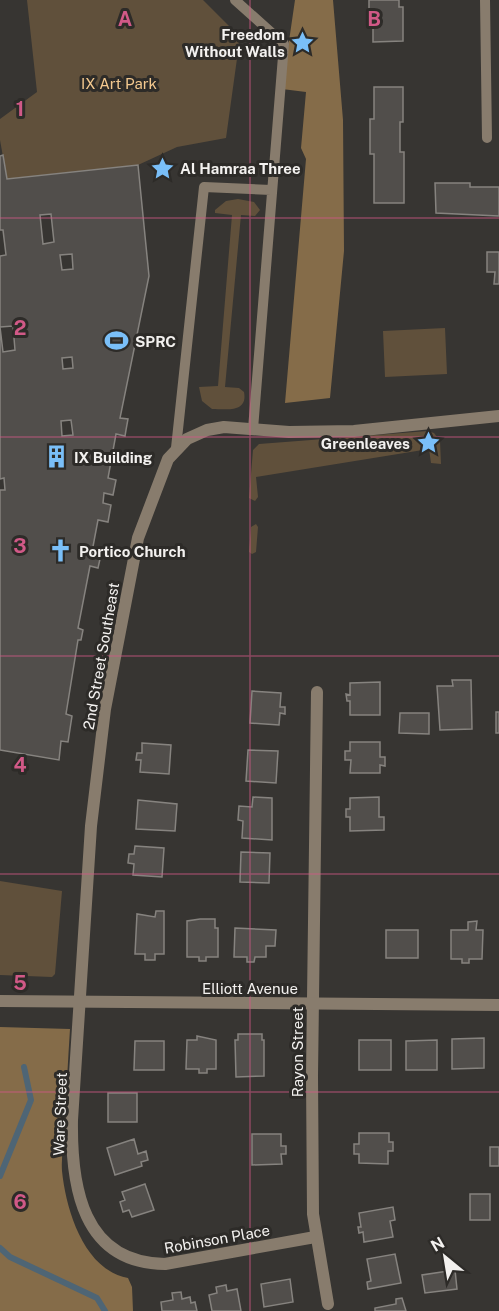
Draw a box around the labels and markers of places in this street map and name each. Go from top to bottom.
place label: Freedom Without Walls [185,26,285,60]
place icon: Freedom Without Walls [290,30,316,56]
place icon: Al Hamraa Three [149,155,175,181]
place label: Al Hamraa Three [180,160,301,177]
sports icon: SPRC [104,328,130,354]
place label: SPRC [135,333,176,350]
place icon: Greenleaves [415,430,441,456]
place label: Greenleaves [321,435,410,452]
building icon: IX Building [43,444,69,470]
place label: IX Building [74,449,153,466]
church icon: Portico Church [48,538,74,564]
place label: Portico Church [79,543,186,560]

